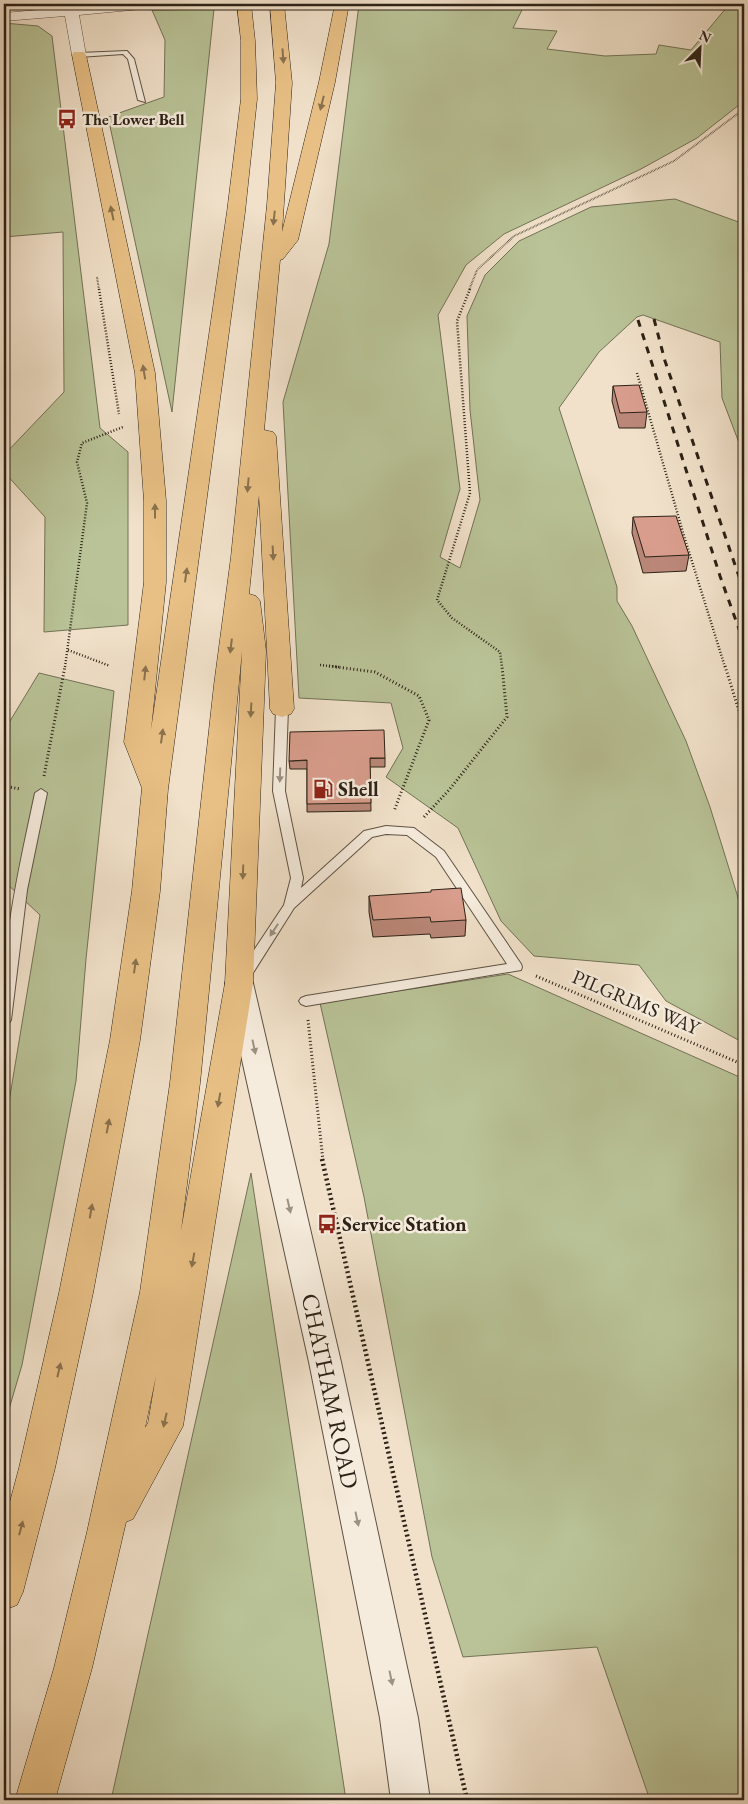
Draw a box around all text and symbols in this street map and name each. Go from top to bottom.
north arrow [676,22,726,72]
text: N [696,26,715,47]
one-way arrow [279,49,287,65]
one-way arrow [317,95,325,110]
bus stop icon: The Lower Bell [56,108,78,130]
place label: The Lower Bell [82,109,185,130]
one-way arrow [107,205,115,221]
one-way arrow [270,211,278,227]
one-way arrow [140,364,148,380]
one-way arrow [244,477,252,493]
one-way arrow [151,503,159,519]
one-way arrow [269,545,277,561]
one-way arrow [182,566,190,582]
one-way arrow [227,639,235,655]
one-way arrow [141,665,149,681]
one-way arrow [246,702,254,718]
one-way arrow [158,727,166,743]
one-way arrow [275,768,283,784]
place label: Shell [338,776,379,802]
fuel station icon: Shell [312,778,334,800]
one-way arrow [239,864,247,880]
one-way arrow [269,923,278,937]
one-way arrow [132,958,140,974]
street label: PILGRIMS WAY [568,963,705,1041]
one-way arrow [250,1040,258,1056]
one-way arrow [215,1092,223,1108]
one-way arrow [104,1118,112,1134]
one-way arrow [285,1198,293,1214]
one-way arrow [88,1202,96,1218]
place label: Service Station [342,1211,466,1237]
bus stop icon: Service Station [316,1213,338,1235]
one-way arrow [188,1252,196,1268]
street label: CHATHAM ROAD [295,1290,366,1491]
one-way arrow [55,1362,63,1378]
one-way arrow [161,1413,169,1428]
one-way arrow [354,1511,362,1527]
one-way arrow [18,1521,26,1536]
one-way arrow [387,1670,395,1686]

